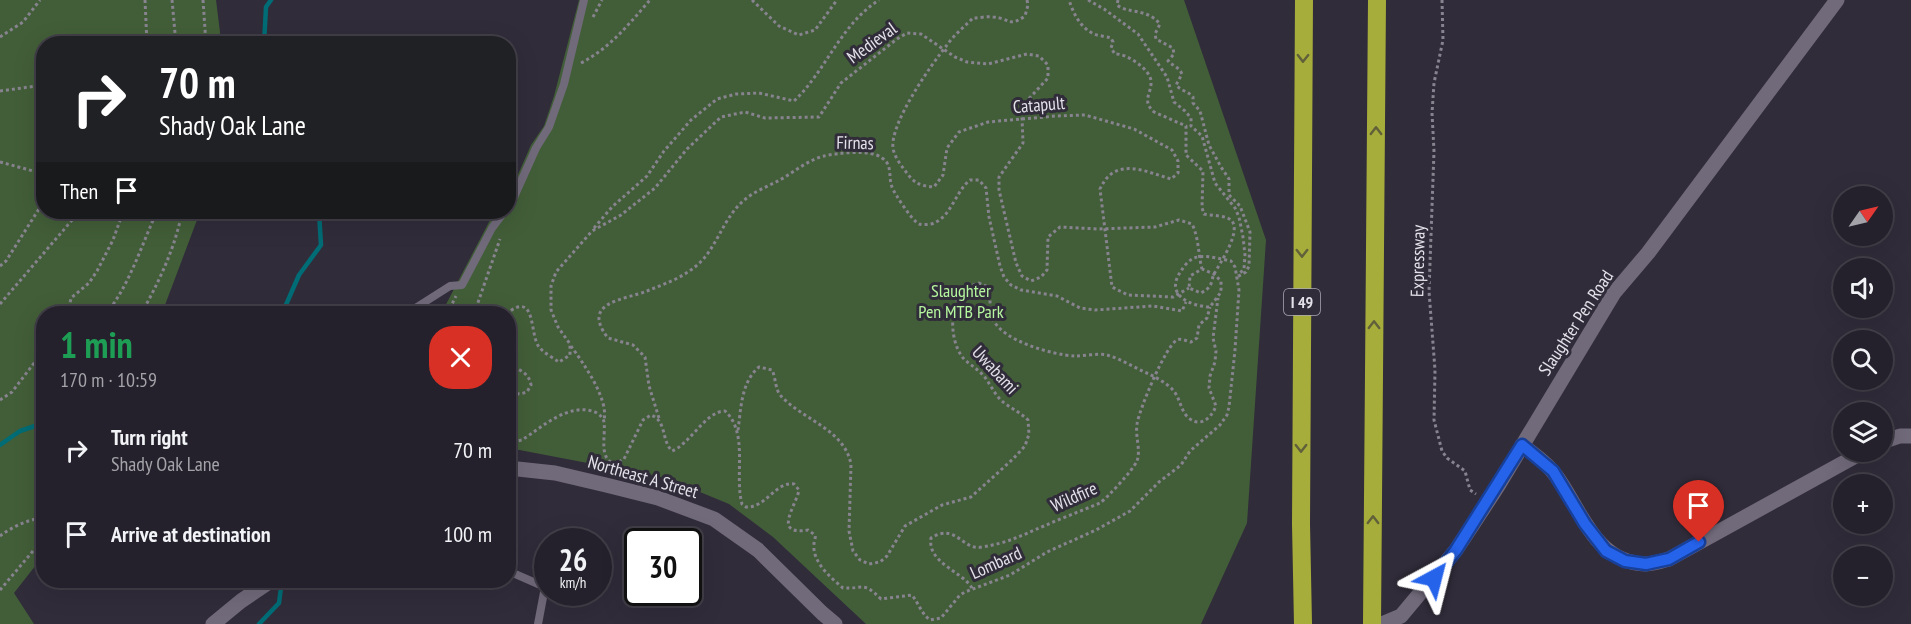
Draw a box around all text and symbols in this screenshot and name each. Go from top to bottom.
street label: Medieval [842,16,902,68]
one-way arrow [1297,54,1309,63]
text: 70 m [159,55,236,110]
icon: right [60,60,138,138]
street label: Catapult [1012,91,1066,118]
text: Shady Oak Lane [159,108,306,142]
one-way arrow [1370,126,1382,135]
street label: Firnas [836,131,874,154]
icon: arrive [110,174,143,207]
text: Then [60,177,98,205]
north arrow [1833,186,1893,246]
map controls [1833,186,1893,606]
street label: Expressway [1405,225,1430,297]
one-way arrow [1296,249,1308,258]
button: sound [1833,258,1893,318]
street label: Slaughter Pen Road [1533,266,1618,380]
park label: Slaughter Pen MTB Park [918,279,1004,323]
road number: I 49 [1284,289,1320,315]
text: 1 min [60,321,133,368]
one-way arrow [1368,321,1380,330]
button: close [429,326,492,389]
button: search [1833,330,1893,390]
street label: Uwabami [967,341,1024,399]
text: 170 m · 10:59 [60,367,157,393]
button: layers [1833,402,1893,462]
text: Turn right [111,423,188,451]
icon: right [60,434,93,467]
text: 70 m [453,436,492,464]
one-way arrow [1295,444,1307,453]
street label: Northeast A Street [585,450,701,503]
text: Shady Oak Lane [111,451,220,477]
button: + [1833,474,1893,534]
street label: Wildfire [1047,476,1101,517]
pin [1673,480,1724,542]
icon: arrive [1682,489,1715,522]
one-way arrow [1367,516,1379,525]
icon: arrive [60,518,93,551]
text: Arrive at destination [111,520,271,548]
text: 100 m [443,520,492,548]
speed limit sign: 30 [624,528,702,606]
text: 26 [559,540,587,579]
street label: Lombard [966,541,1025,584]
position arrow [1402,546,1466,610]
button: − [1833,546,1893,606]
text: km/h [560,573,586,592]

